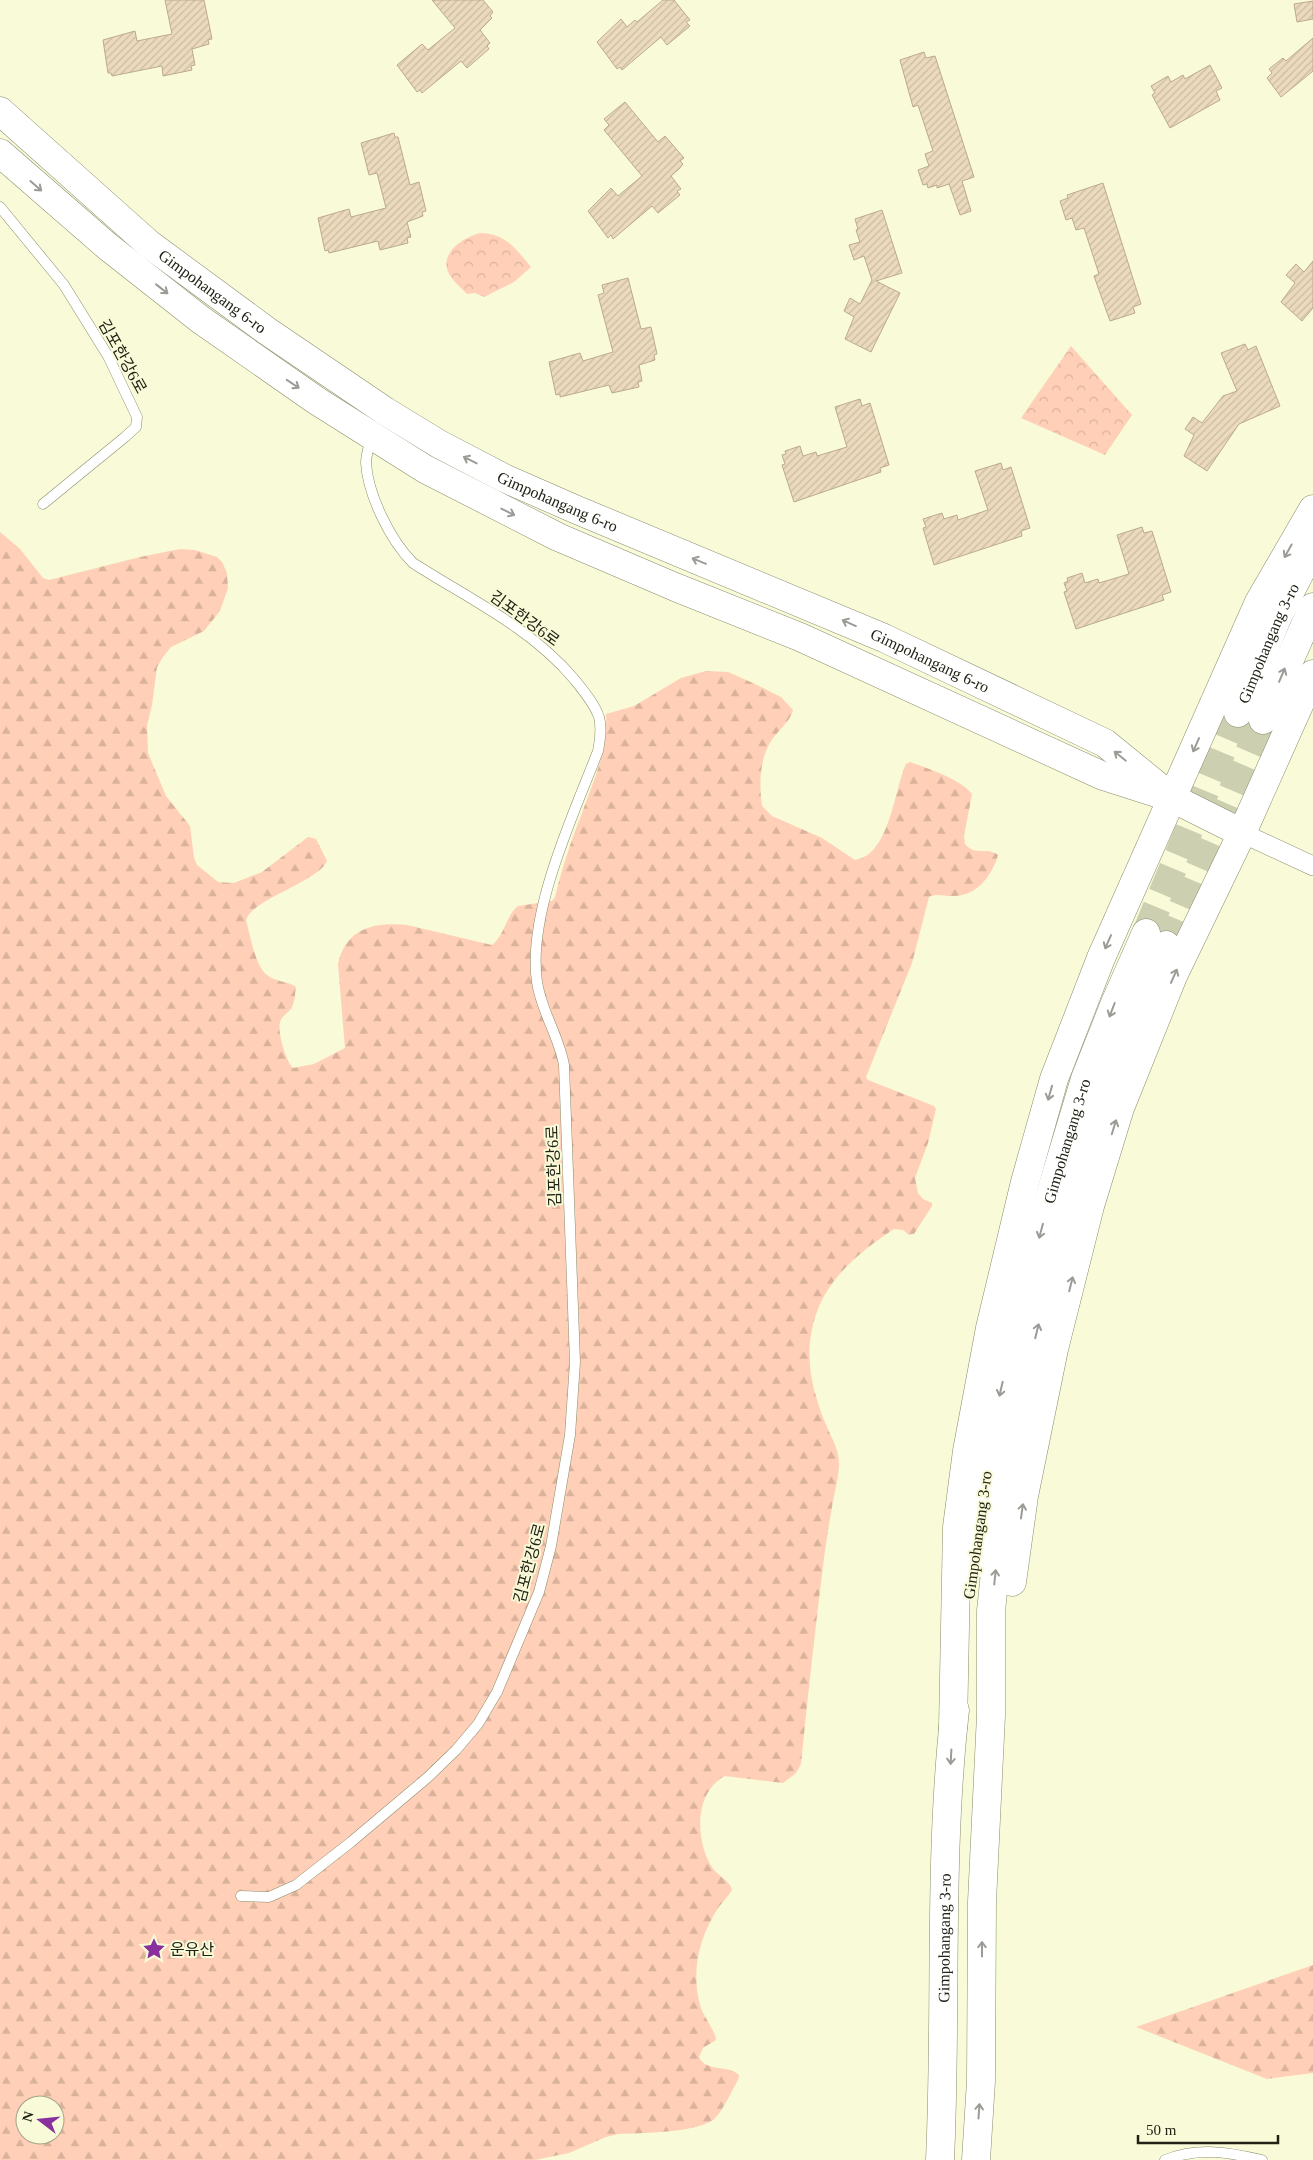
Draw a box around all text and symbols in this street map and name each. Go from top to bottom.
one-way arrow [30,180,43,191]
street label: Gimpohangang 6-ro [155,246,270,337]
one-way arrow [155,284,169,294]
street label: 김포한강6로 [95,316,150,396]
one-way arrow [286,379,300,389]
one-way arrow [463,455,478,465]
street label: Gimpohangang 6-ro [494,468,620,535]
one-way arrow [500,508,515,517]
one-way arrow [1283,544,1293,558]
one-way arrow [692,556,707,566]
street label: Gimpohangang 3-ro [1235,580,1302,706]
street label: 김포한강6로 [487,588,563,649]
one-way arrow [842,617,857,627]
street label: Gimpohangang 6-ro [868,625,992,696]
one-way arrow [1278,668,1288,683]
one-way arrow [1190,737,1200,752]
one-way arrow [1114,750,1127,761]
one-way arrow [1103,934,1113,949]
one-way arrow [1169,969,1179,984]
one-way arrow [1107,1002,1116,1017]
street label: Gimpohangang 3-ro [1040,1077,1094,1205]
one-way arrow [1045,1085,1055,1101]
one-way arrow [1110,1119,1120,1135]
street label: 김포한강6로 [544,1125,563,1207]
one-way arrow [1036,1222,1045,1238]
one-way arrow [1067,1276,1076,1292]
one-way arrow [1033,1323,1042,1339]
one-way arrow [996,1380,1005,1396]
street label: Gimpohangang 3-ro [960,1470,996,1600]
one-way arrow [1017,1503,1027,1519]
street label: 김포한강6로 [511,1521,548,1605]
one-way arrow [990,1569,1000,1585]
one-way arrow [947,1749,956,1765]
street label: Gimpohangang 3-ro [935,1873,954,2003]
place icon: 운유산 [141,1936,167,1962]
place label: 운유산 [170,1941,214,1958]
one-way arrow [977,1941,987,1958]
north arrow [15,2095,65,2145]
one-way arrow [974,2104,983,2120]
text: N [19,2110,37,2123]
scale bar [1138,2112,1278,2144]
text: 50 m [1146,2122,1177,2138]

